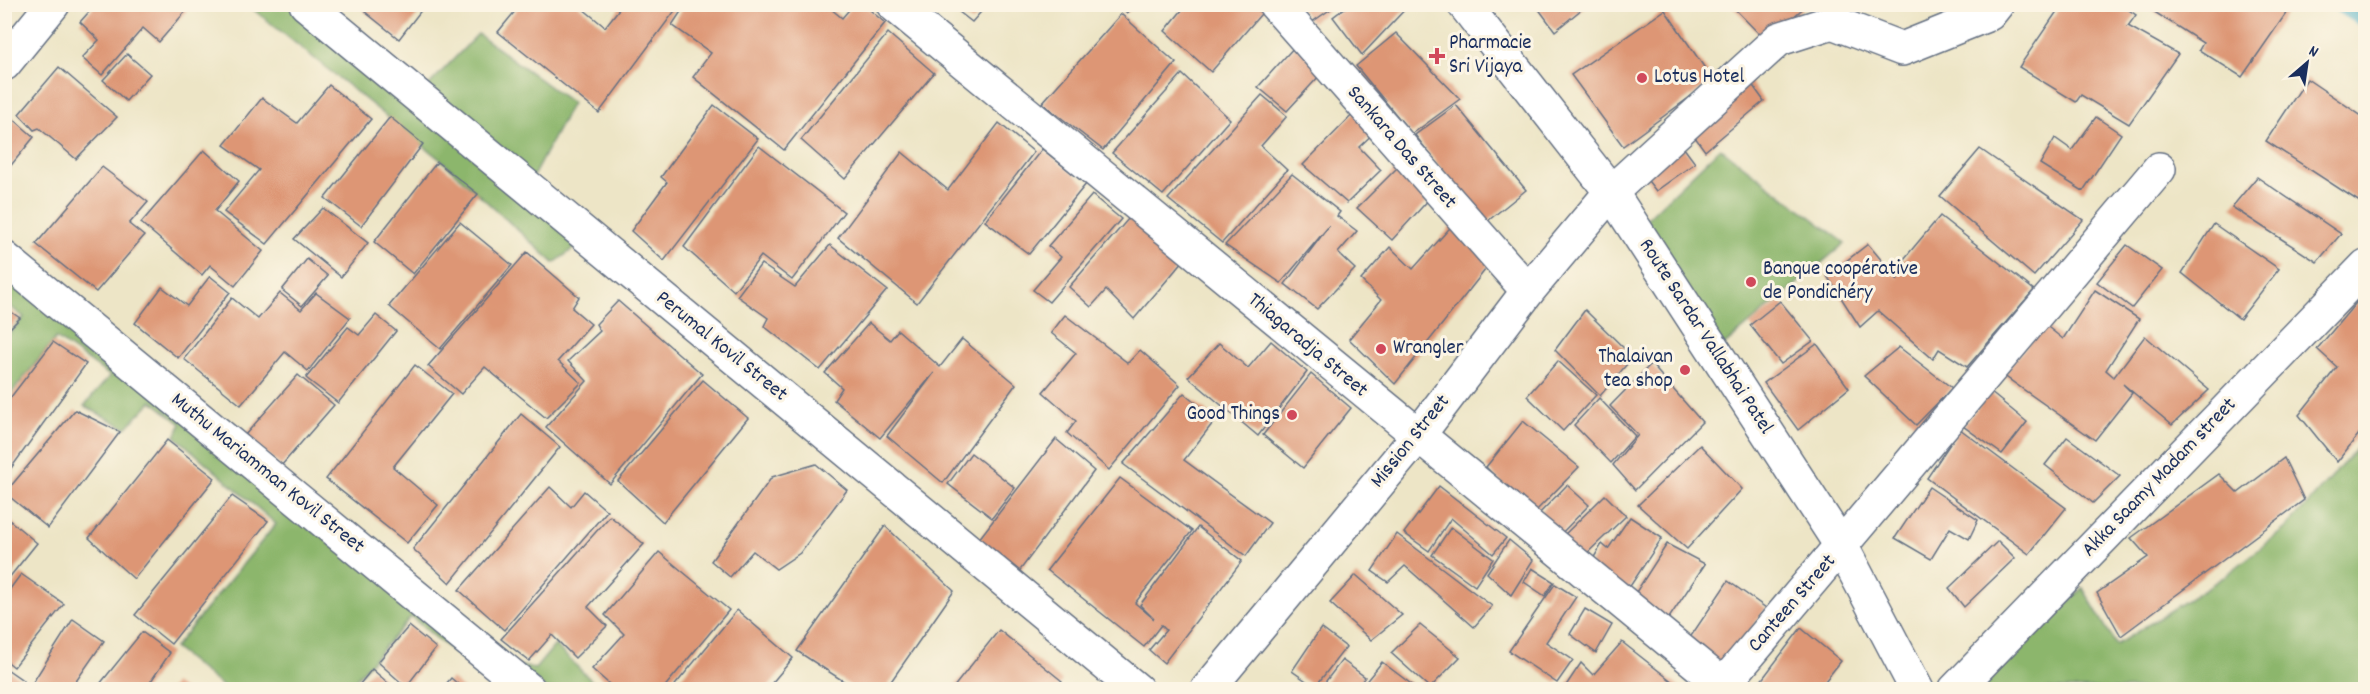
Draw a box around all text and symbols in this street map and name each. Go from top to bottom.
place label: Pharmacie Sri Vijaya [1449,29,1532,83]
north arrow [2277,33,2337,93]
text: N [2304,40,2322,64]
marker: Pharmacie Sri Vijaya [1430,49,1444,63]
place label: Lotus Hotel [1654,63,1744,93]
marker: Lotus Hotel [1635,71,1649,85]
street label: Sankara Das Street [1339,80,1463,217]
street label: Route Sardar Vallabhai Patel [1630,233,1780,441]
place label: Banque coopérative de Pondichéry [1763,255,1918,309]
marker: Banque coopérative de Pondichéry [1744,275,1758,289]
street label: Perumal Kovil Street [649,284,794,410]
street label: Thiagaradja Street [1240,286,1374,406]
place label: Wrangler [1393,334,1464,364]
marker: Wrangler [1374,342,1388,356]
place label: Thalaivan tea shop [1598,343,1673,397]
marker: Thalaivan tea shop [1678,363,1692,377]
street label: Muthu Mariamman Kovil Street [164,386,371,562]
street label: Mission Street [1364,389,1458,495]
street label: Akka Saamy Madam street [2076,391,2245,565]
place label: Good Things [1186,400,1280,430]
marker: Good Things [1285,408,1299,422]
street label: Canteen Street [1742,548,1844,660]

